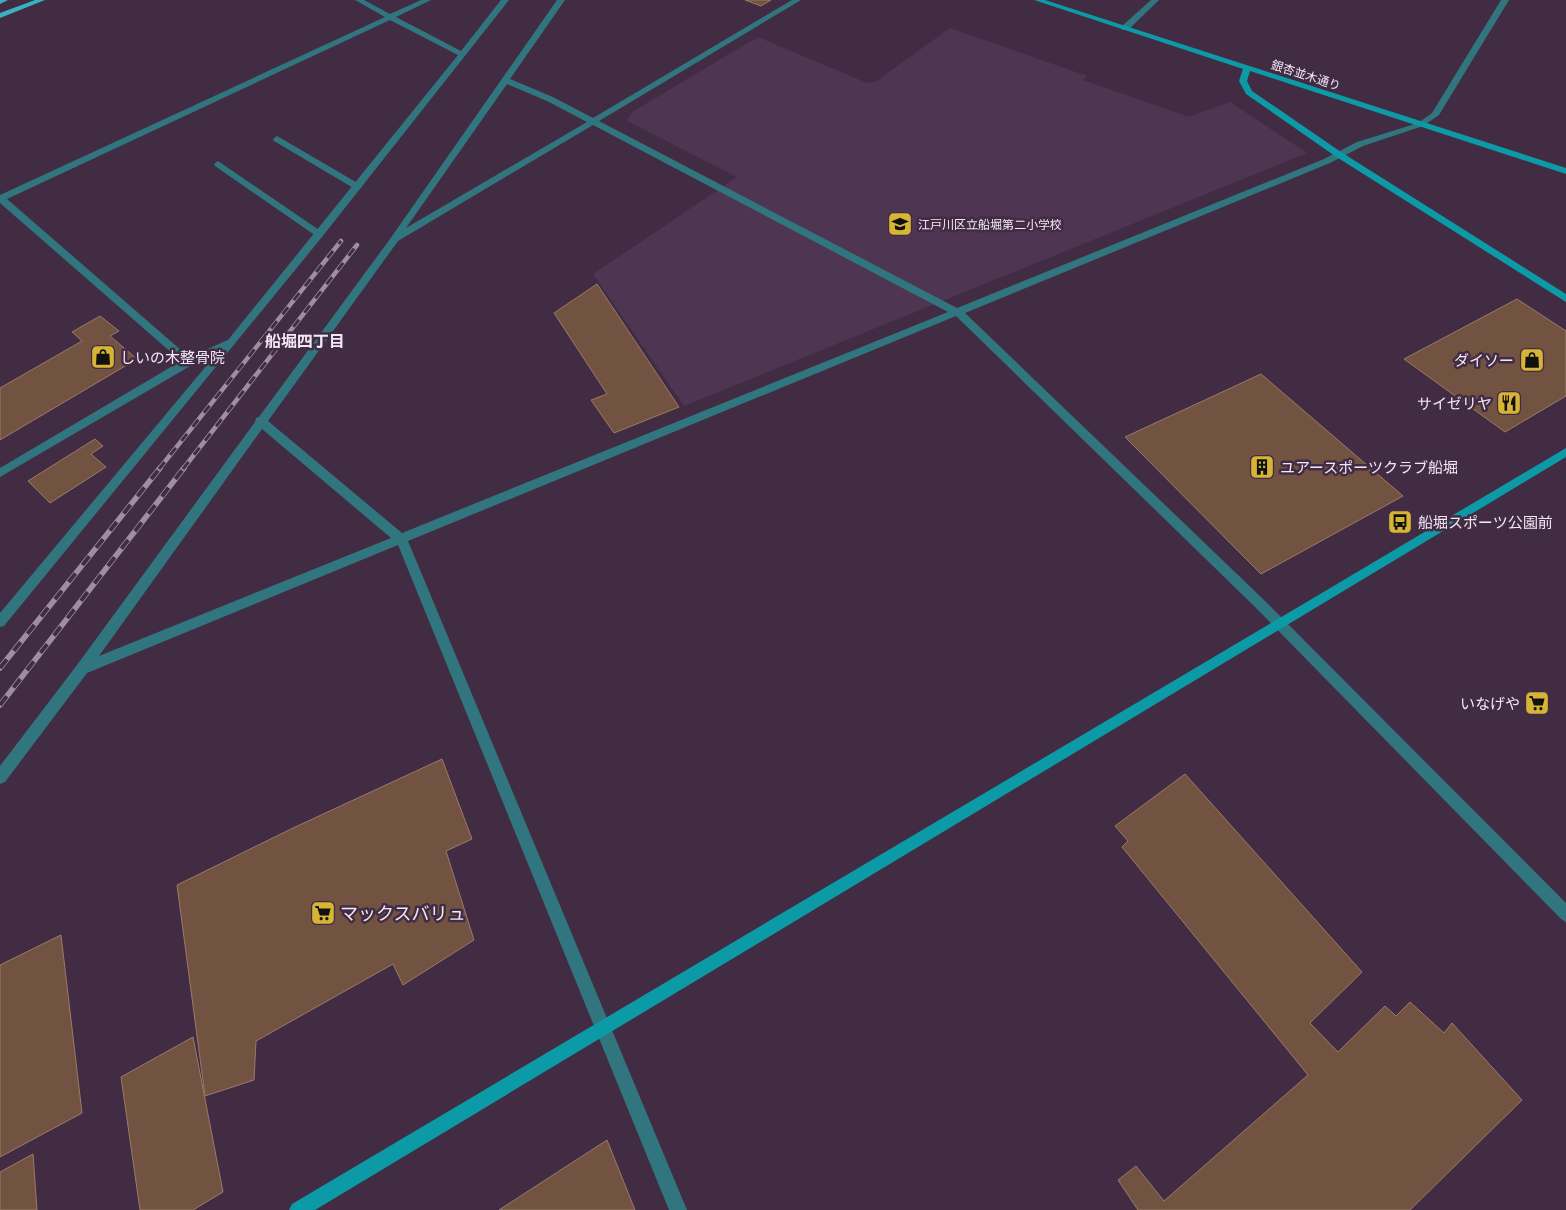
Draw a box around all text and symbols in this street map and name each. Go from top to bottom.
street label: 銀杏並木通り [1269,57,1343,93]
school or university icon: 江戸川区立船堀第二小学校 [887,211,913,237]
place label: 江戸川区立船堀第二小学校 [918,217,1062,232]
district label: 船堀四丁目 [265,331,345,350]
shop icon: しいの木整骨院 [90,344,116,370]
shop icon: ダイソー [1519,347,1545,373]
place label: しいの木整骨院 [120,348,225,366]
place label: ダイソー [1454,351,1514,369]
restaurant icon: サイゼリヤ [1496,390,1522,416]
place label: サイゼリヤ [1417,394,1492,412]
building icon: ユアースポーツクラブ船堀 [1249,454,1275,480]
place label: ユアースポーツクラブ船堀 [1280,458,1458,476]
bus stop icon: 船堀スポーツ公園前 [1387,509,1413,535]
place label: 船堀スポーツ公園前 [1418,513,1553,531]
supermarket icon: いなげや [1524,690,1550,716]
place label: いなげや [1460,694,1520,712]
supermarket icon: マックスバリュ [310,900,336,926]
place label: マックスバリュ [340,902,465,924]

